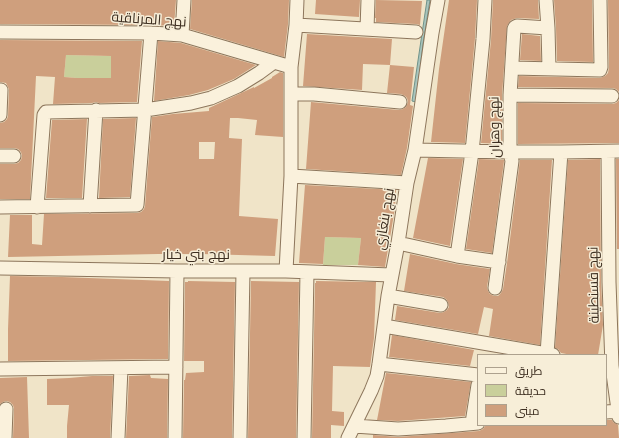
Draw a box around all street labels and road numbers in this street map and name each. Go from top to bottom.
street label: نهج المرناقية [111,9,187,31]
street label: نهج وهران [486,96,504,158]
street label: نهج بنغازي [372,187,398,251]
street label: نهج قسنطينة [585,246,603,324]
street label: نهج بني خيار [162,247,230,263]

